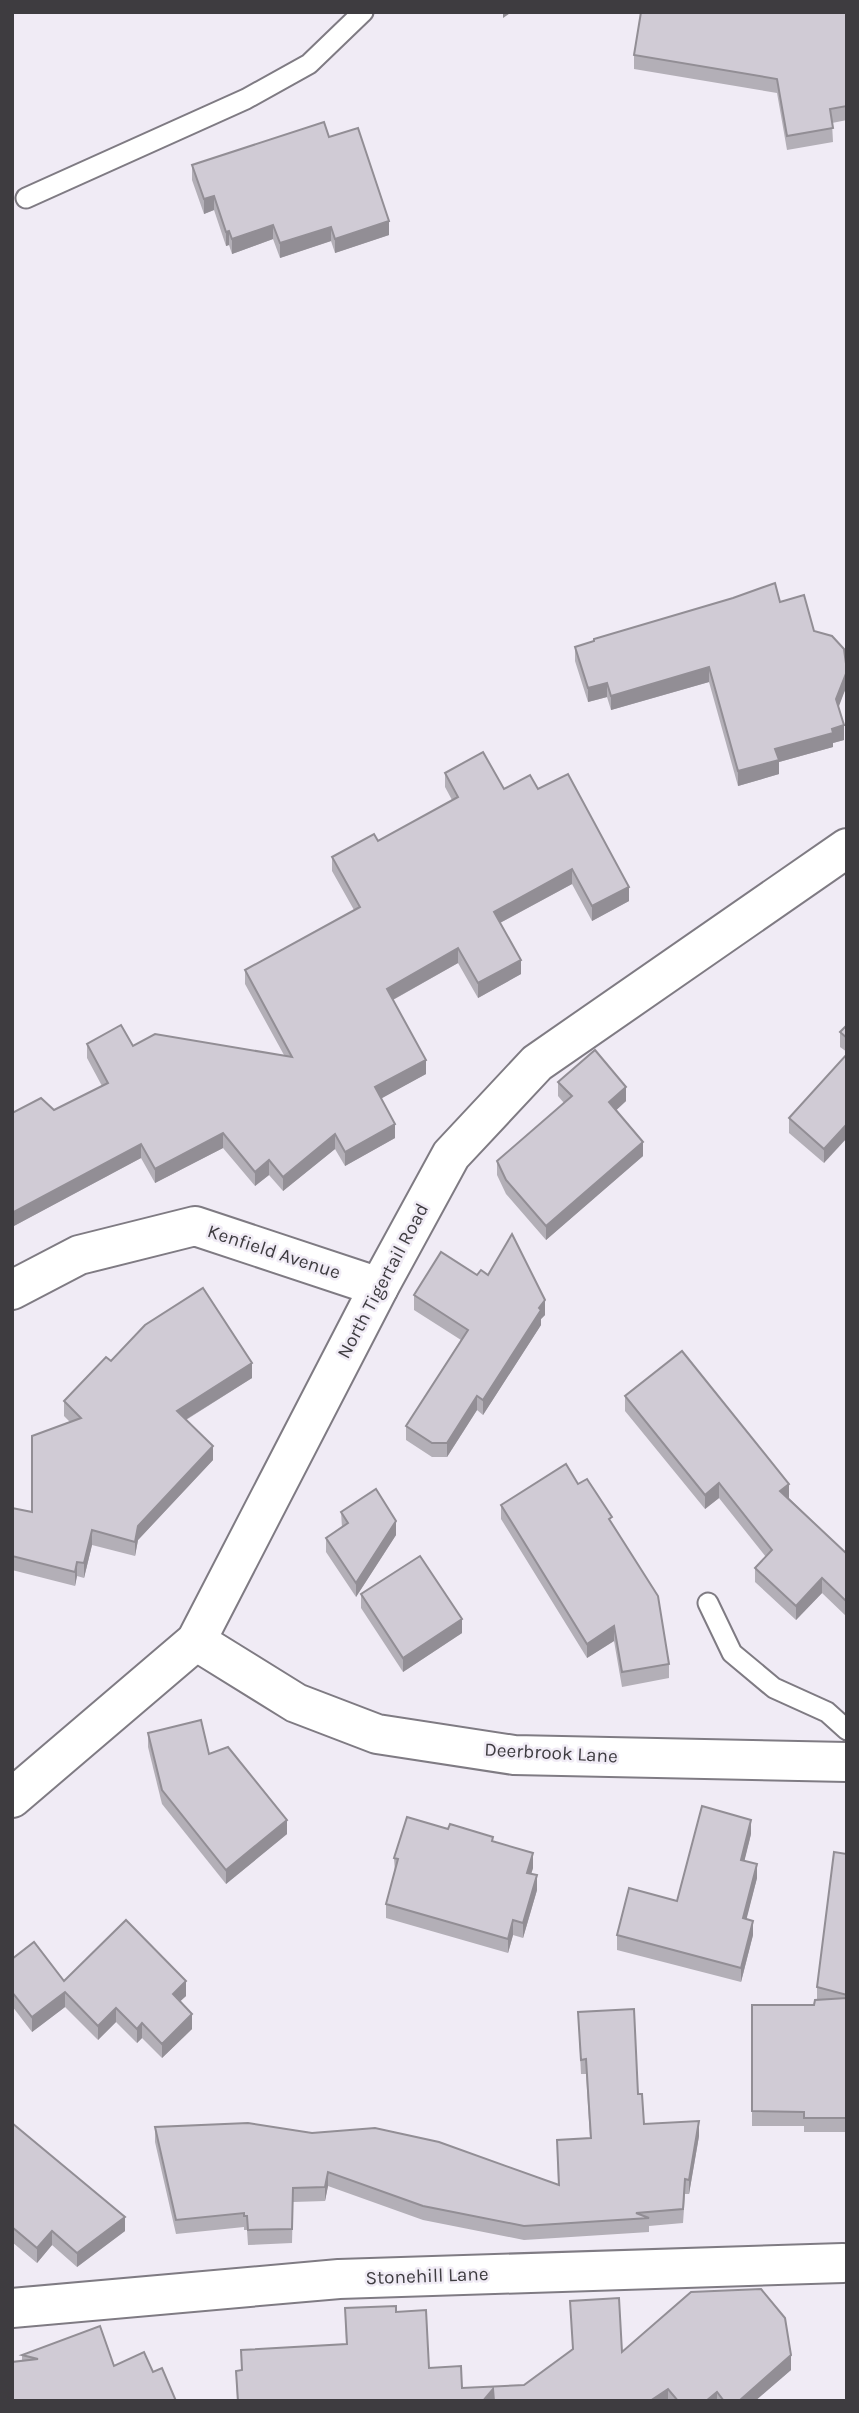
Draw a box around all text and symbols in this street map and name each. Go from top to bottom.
street label: North Tigertail Road [333,1200,433,1362]
street label: Kenfield Avenue [205,1220,343,1284]
street label: Deerbrook Lane [484,1739,618,1767]
street label: Stonehill Lane [365,2263,489,2289]

